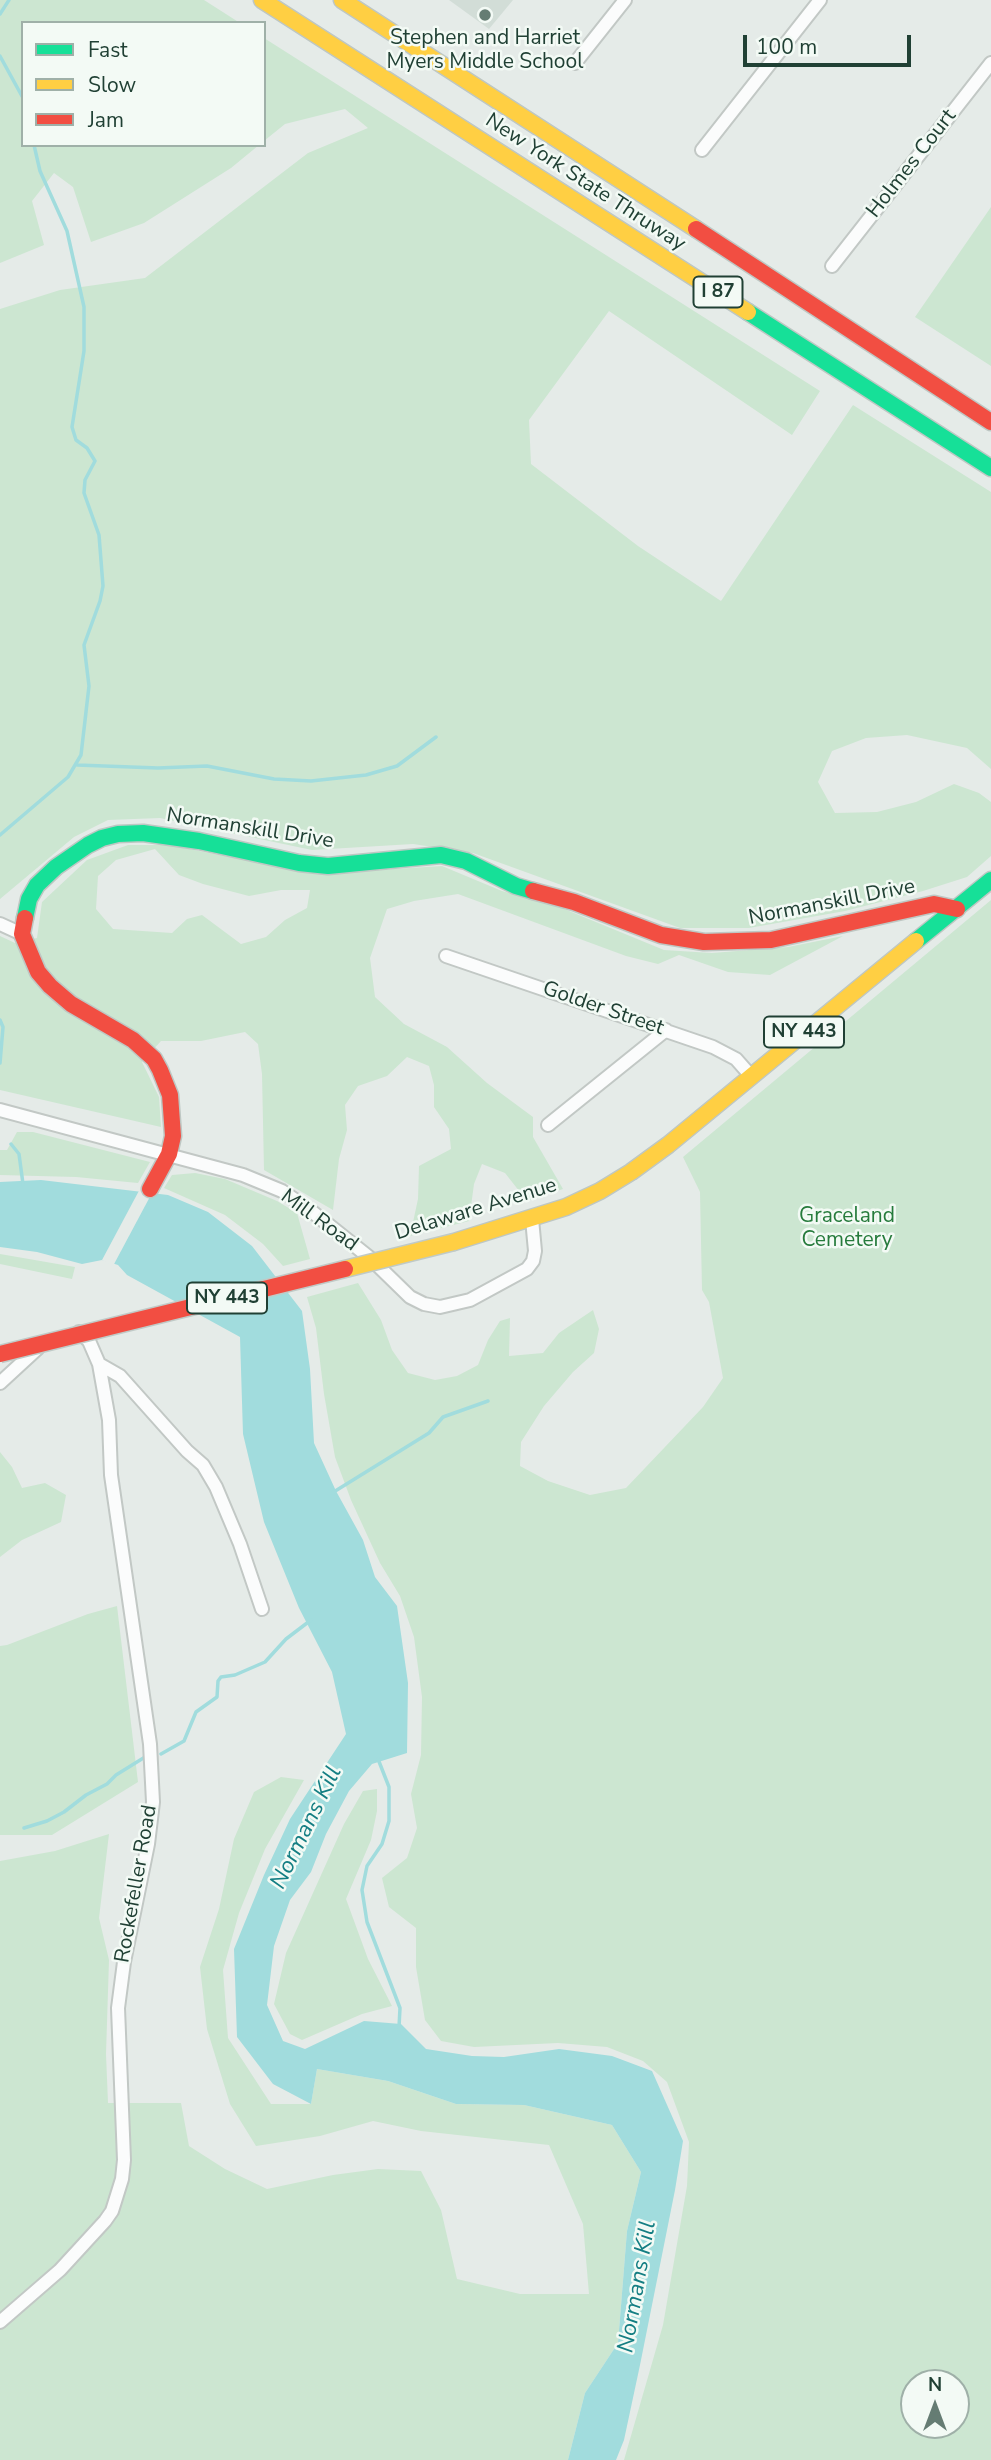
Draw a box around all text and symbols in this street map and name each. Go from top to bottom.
marker: Stephen and Harriet Myers Middle School [477,7,493,23]
legend [21,21,266,147]
scale bar [746,21,914,65]
place label: Stephen and Harriet Myers Middle School [387,26,583,76]
text: 100 m [756,33,817,61]
text: Fast [88,36,128,64]
text: Slow [88,71,136,99]
street label: Holmes Court [862,105,962,223]
text: Jam [88,106,124,134]
street label: New York State Thruway [480,109,690,257]
road number: I 87 [694,276,742,308]
street label: Normanskill Drive [165,803,335,855]
street label: Normanskill Drive [747,875,917,931]
street label: Golder Street [539,976,667,1042]
road number: NY 443 [764,1016,844,1048]
street label: Delaware Avenue [392,1173,560,1247]
street label: Mill Road [275,1184,363,1258]
park label: Graceland Cemetery [799,1204,895,1254]
road number: NY 443 [187,1282,267,1314]
water label: Normans Kill [265,1762,349,1894]
street label: Rockefeller Road [111,1803,163,1965]
water label: Normans Kill [613,2219,663,2355]
north arrow [900,2369,970,2439]
text: N [928,2372,942,2398]

